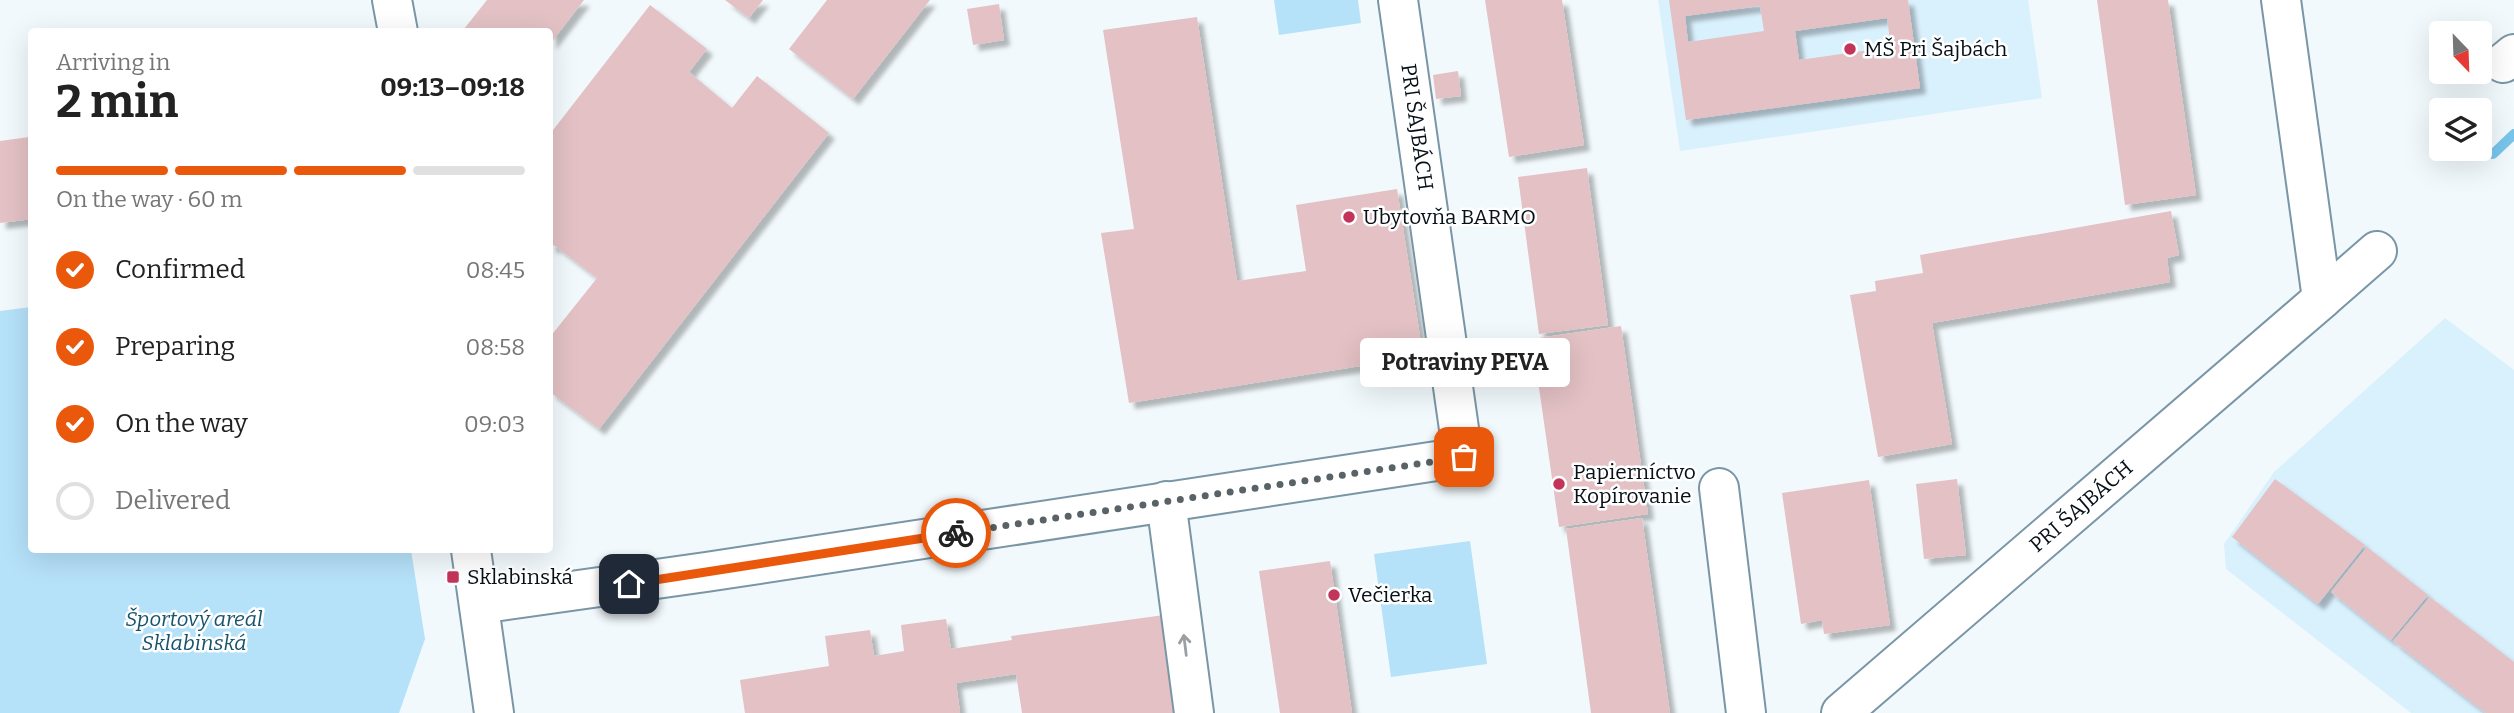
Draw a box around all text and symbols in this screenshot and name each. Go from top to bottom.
north arrow [2429,21,2492,84]
map controls [2429,21,2492,161]
place label: MŠ Pri Šajbách [1864,36,2007,62]
marker: MŠ Pri Šajbách [1842,41,1858,57]
text: Arriving in [56,48,170,76]
street label: PRI ŠAJBÁCH [1395,62,1439,192]
text: 09:13–09:18 [380,72,525,103]
text: 2 min [56,74,178,129]
button: layers [2429,98,2492,161]
text: On the way · 60 m [56,185,242,213]
place label: Ubytovňa BARMO [1363,204,1536,230]
marker: Ubytovňa BARMO [1341,209,1357,225]
icon: check [56,251,94,289]
text: Confirmed [115,254,245,285]
text: 08:45 [466,256,525,284]
icon: check [56,328,94,366]
text: Preparing [115,331,235,362]
text: 08:58 [465,333,525,361]
callout: Potraviny PEVA [1359,338,1569,387]
text: Potraviny PEVA [1381,348,1549,376]
icon: check [56,405,94,443]
text: On the way [115,408,248,439]
text: 09:03 [464,410,525,438]
pin [1434,427,1494,487]
icon: bag [1445,438,1483,476]
street label: PRI ŠAJBÁCH [2024,455,2138,558]
place label: Papierníctvo Kopírovanie [1573,459,1696,509]
marker: Papierníctvo Kopírovanie [1551,476,1567,492]
text: Delivered [115,485,230,516]
courier [921,498,991,568]
icon: bike [937,514,975,552]
pin [599,554,659,614]
place label: Sklabinská [467,564,573,590]
icon: home [610,565,648,603]
marker: Sklabinská [445,569,461,585]
place label: Večierka [1348,582,1433,608]
marker: Večierka [1326,587,1342,603]
park label: Športový areál Sklabinská [125,606,263,656]
one-way arrow [1178,634,1191,657]

